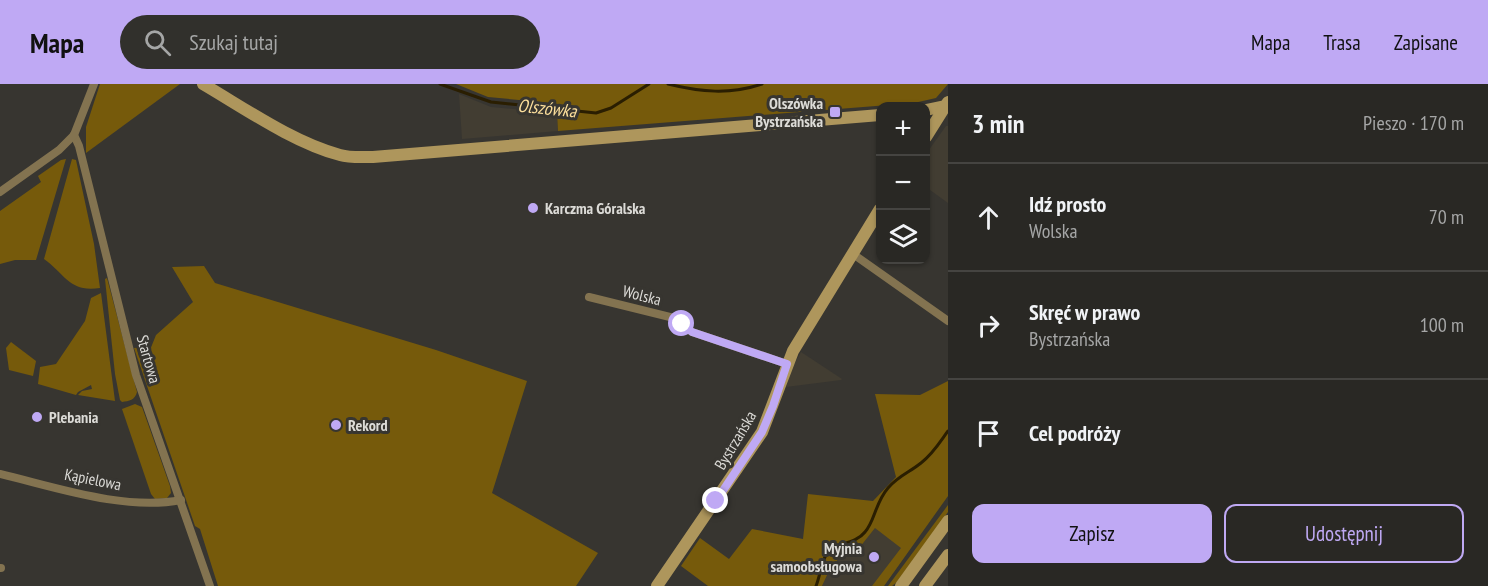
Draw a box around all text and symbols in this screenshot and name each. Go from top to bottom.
search box [120,15,540,69]
text: Mapa [30,24,84,61]
icon: search [141,26,174,59]
text: Szukaj tutaj [189,28,278,56]
text: Mapa [1251,29,1290,56]
text: Trasa [1323,29,1361,56]
text: Zapisane [1394,29,1458,56]
water label: Olszówka [517,93,578,123]
place label: Olszówka Bystrzańska [755,93,823,131]
map controls [876,102,930,264]
button: + [876,102,930,156]
marker: Olszówka Bystrzańska [828,105,842,119]
text: 3 min [972,107,1025,140]
text: Pieszo · 170 m [1363,110,1464,136]
button: − [876,156,930,210]
text: Idź prosto [1029,190,1106,218]
place label: Karczma Góralska [545,198,646,218]
marker: Karczma Góralska [526,201,540,215]
icon: ahead [972,201,1005,234]
text: 70 m [1429,204,1464,230]
button: layers [876,210,930,264]
text: Wolska [1029,218,1078,244]
street label: Wolska [621,281,663,309]
text: Skręć w prawo [1029,298,1140,326]
icon: right [972,309,1005,342]
route start [668,310,694,336]
text: 100 m [1420,312,1464,338]
text: Bystrzańska [1029,326,1110,352]
street label: Startowa [133,333,165,385]
place label: Plebania [49,407,99,427]
street label: Bystrzańska [710,407,760,473]
marker: Plebania [30,410,44,424]
place label: Rekord [348,415,388,435]
icon: arrive [972,417,1005,450]
marker: Rekord [329,418,343,432]
text: Cel podróży [1029,419,1120,447]
street label: Kąpielowa [63,464,123,494]
route end [702,487,728,513]
button: Zapisz [972,504,1212,563]
button: Udostępnij [1224,504,1464,563]
place label: Myjnia samoobsługowa [771,538,862,576]
marker: Myjnia samoobsługowa [867,550,881,564]

